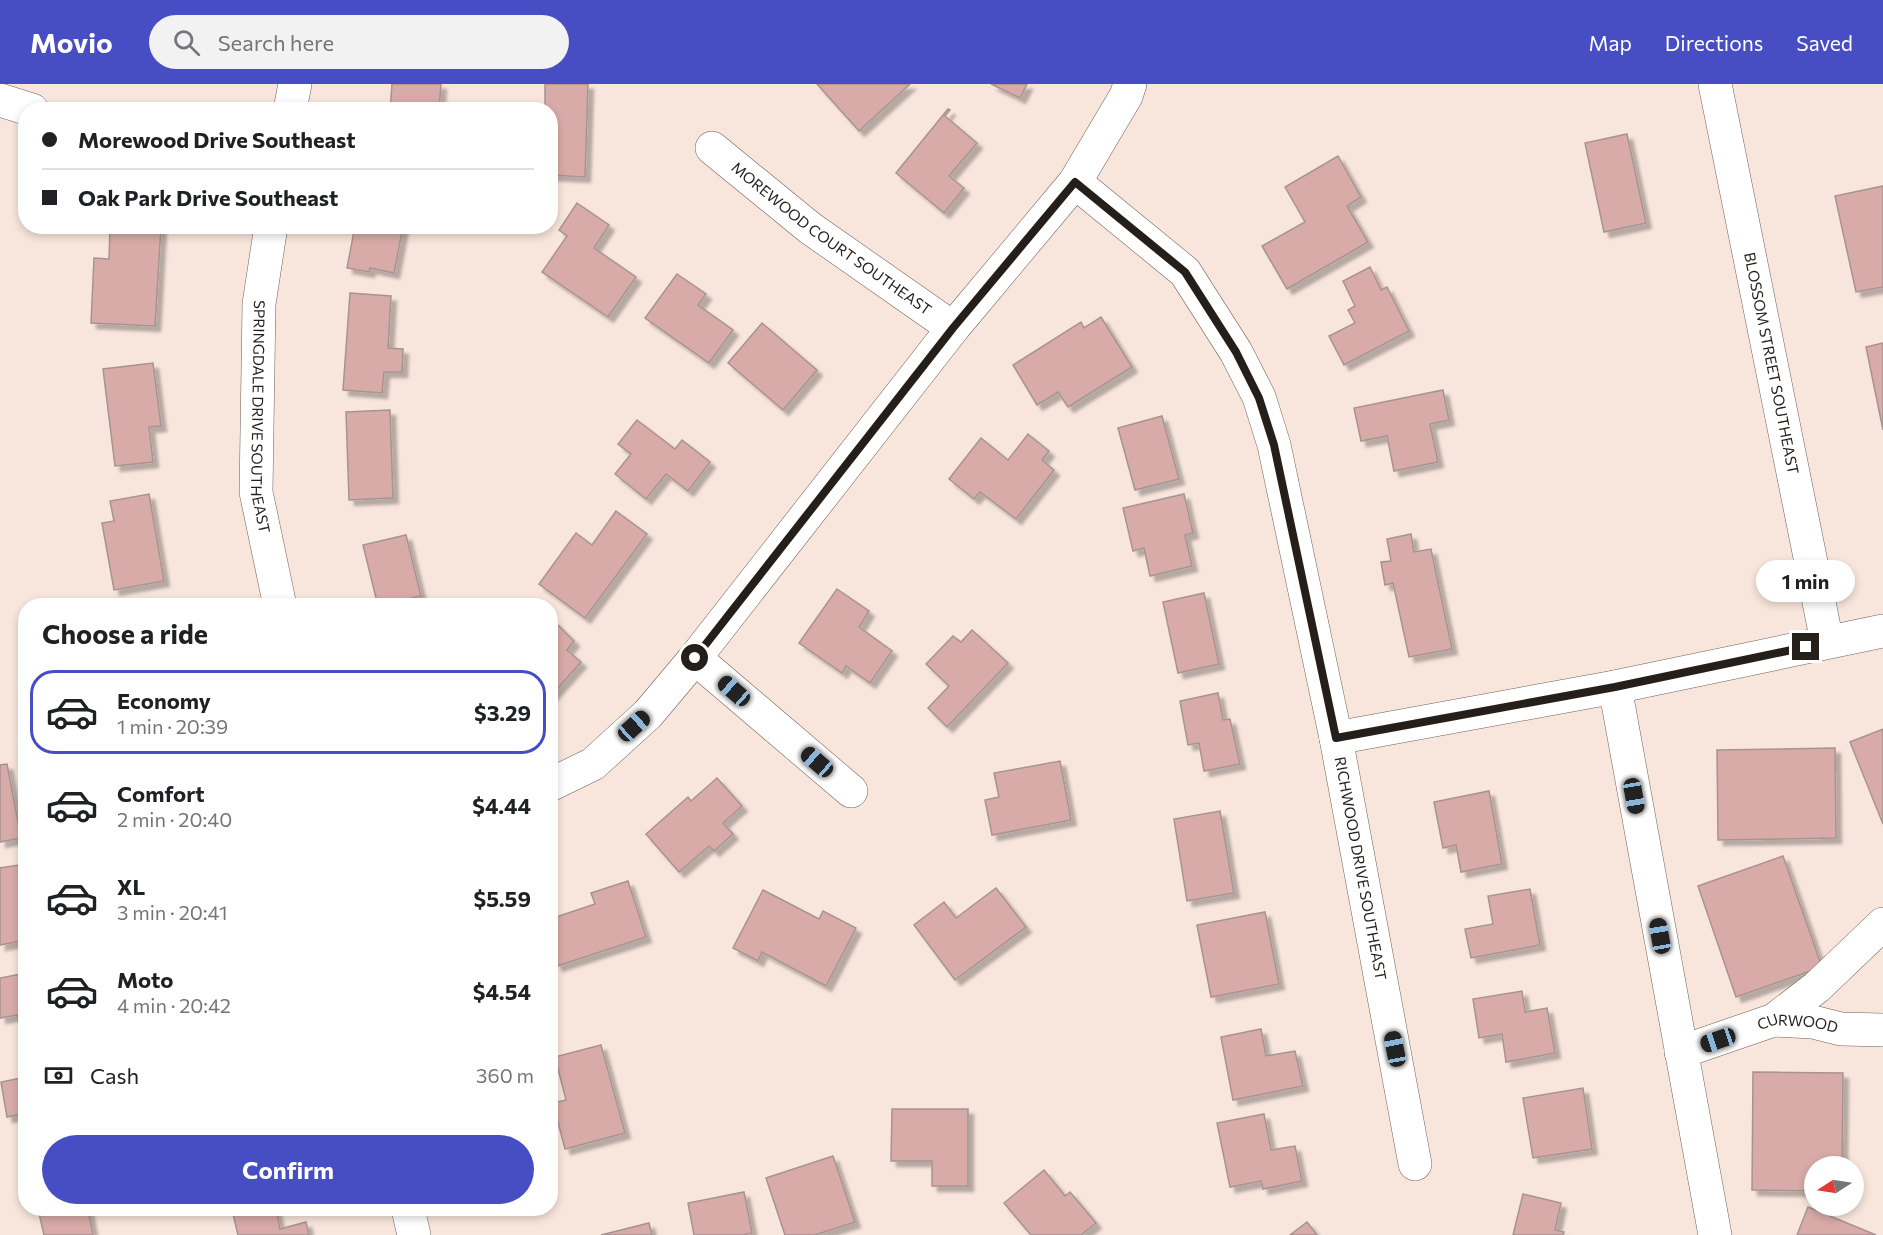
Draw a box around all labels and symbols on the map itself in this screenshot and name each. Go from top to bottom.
street label: MOREWOOD COURT SOUTHEAST [728,158,936,318]
street label: BLOSSOM STREET SOUTHEAST [1741,251,1803,476]
street label: SPRINGDALE DRIVE SOUTHEAST [248,300,275,535]
callout: 1 min [1756,560,1856,602]
route end [1792,633,1819,660]
route start [681,644,708,671]
car [715,672,753,710]
car [615,707,653,745]
car [798,743,836,781]
street label: RICHWOOD DRIVE SOUTHEAST [1332,755,1391,982]
car [1622,777,1646,815]
car [1648,917,1672,955]
street label: CURWOOD [1755,1009,1840,1036]
car [1698,1026,1738,1054]
car [1383,1030,1407,1068]
north arrow [1804,1156,1864,1216]

